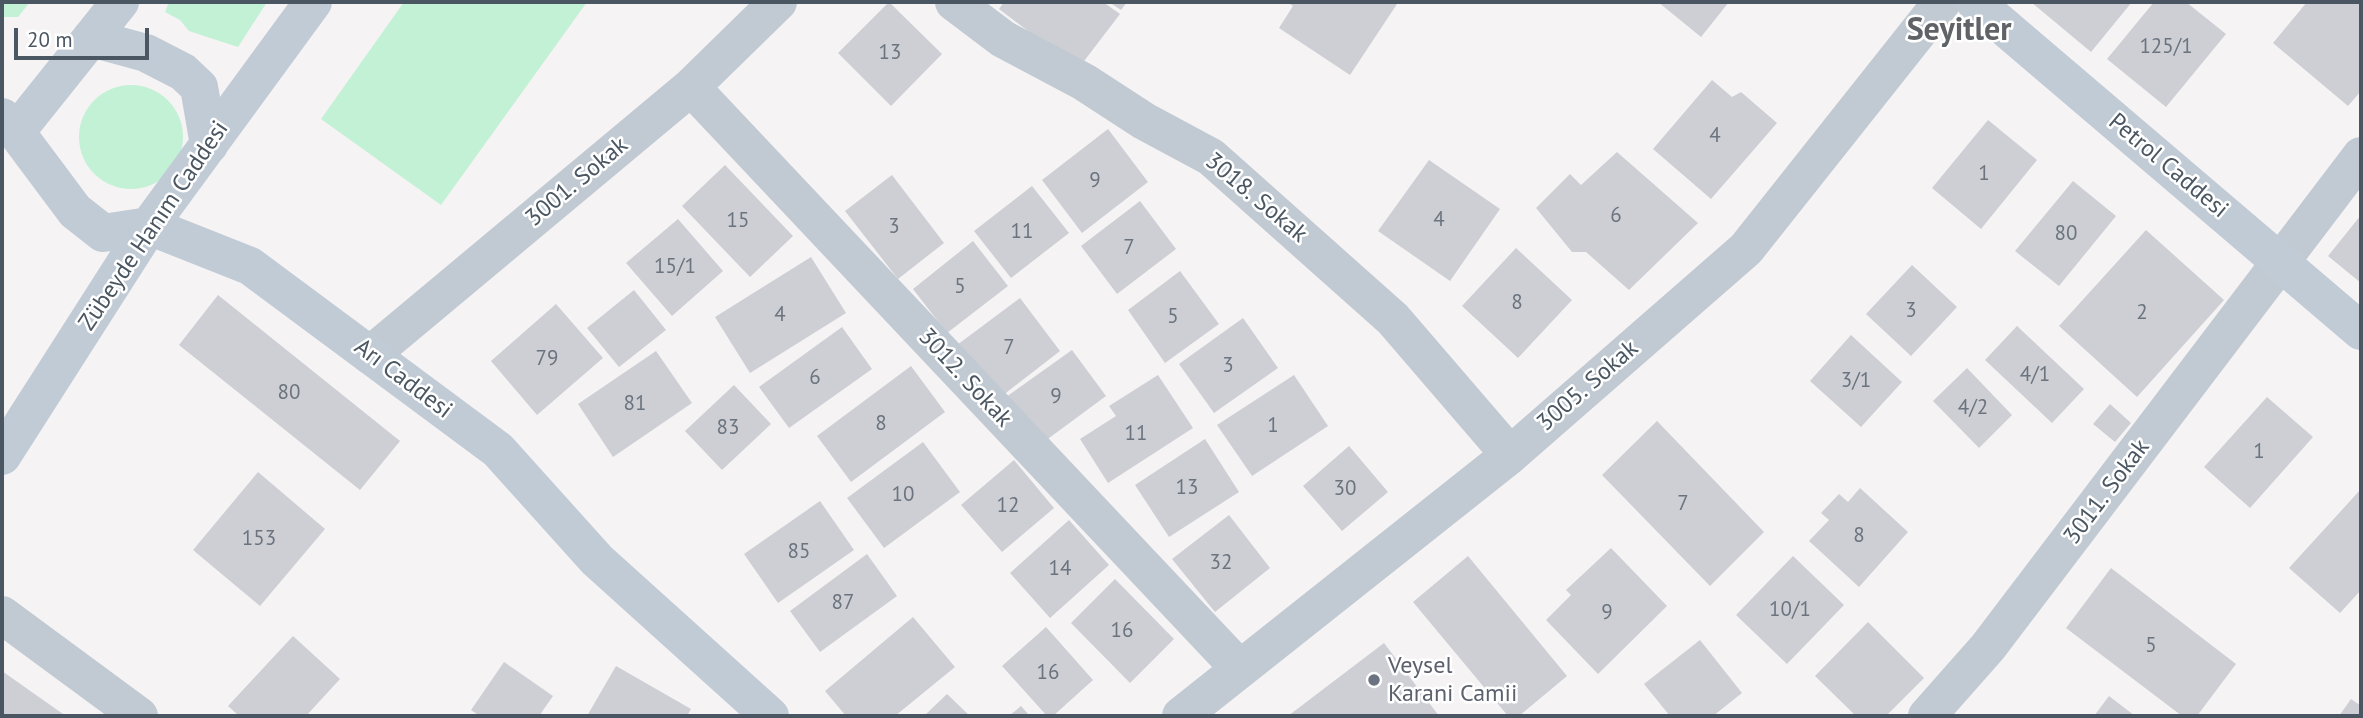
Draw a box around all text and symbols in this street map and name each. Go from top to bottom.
district label: Seyitler [1907,12,2011,50]
scale bar [18,14,152,58]
text: 20 m [27,26,73,53]
house number: 125/1 [2139,34,2193,60]
house number: 13 [879,40,901,66]
street label: Petrol Caddesi [2102,108,2234,224]
street label: Zübeyde Hanım Caddesi [73,116,235,336]
house number: 4 [1709,123,1721,149]
street label: 3001. Sokak [520,131,634,233]
street label: 3018. Sokak [1199,147,1313,249]
house number: 1 [1978,161,1990,187]
house number: 9 [1089,168,1101,194]
house number: 6 [1610,203,1622,229]
house number: 4 [1433,207,1445,233]
house number: 15 [727,208,749,234]
house number: 3 [888,214,900,240]
house number: 11 [1011,219,1033,245]
house number: 80 [2055,221,2077,247]
house number: 7 [1123,235,1135,261]
house number: 15/1 [654,254,696,280]
house number: 5 [954,274,966,300]
house number: 8 [1511,290,1523,316]
house number: 3 [1905,298,1917,324]
house number: 2 [2136,300,2148,326]
house number: 4 [774,302,786,328]
house number: 5 [1167,304,1179,330]
street label: 3012. Sokak [912,323,1018,433]
street label: Arı Caddesi [348,333,458,425]
street label: 3005. Sokak [1532,334,1644,438]
house number: 7 [1003,335,1015,361]
house number: 79 [536,346,558,372]
house number: 3 [1222,353,1234,379]
house number: 4/1 [2020,362,2050,388]
house number: 6 [809,365,821,391]
house number: 3/1 [1841,368,1871,394]
house number: 80 [278,380,300,406]
house number: 9 [1050,384,1062,410]
house number: 81 [624,391,646,417]
house number: 4/2 [1958,395,1988,421]
house number: 8 [875,411,887,437]
house number: 1 [1267,413,1279,439]
house number: 83 [717,415,739,441]
house number: 11 [1125,421,1147,447]
street label: 3011. Sokak [2058,434,2156,550]
house number: 1 [2253,439,2265,465]
house number: 13 [1176,475,1198,501]
house number: 30 [1334,476,1356,502]
house number: 10 [892,482,914,508]
house number: 7 [1677,491,1689,517]
house number: 12 [997,493,1019,519]
house number: 8 [1853,523,1865,549]
house number: 153 [242,526,276,552]
house number: 85 [788,539,810,565]
house number: 32 [1210,550,1232,576]
house number: 14 [1049,556,1071,582]
house number: 87 [832,590,854,616]
house number: 10/1 [1769,597,1811,623]
house number: 9 [1601,600,1613,626]
house number: 16 [1111,618,1133,644]
house number: 5 [2145,633,2157,659]
place label: Veysel Karani Camii [1388,652,1517,708]
house number: 16 [1037,660,1059,686]
marker: Veysel Karani Camii [1366,672,1382,688]

